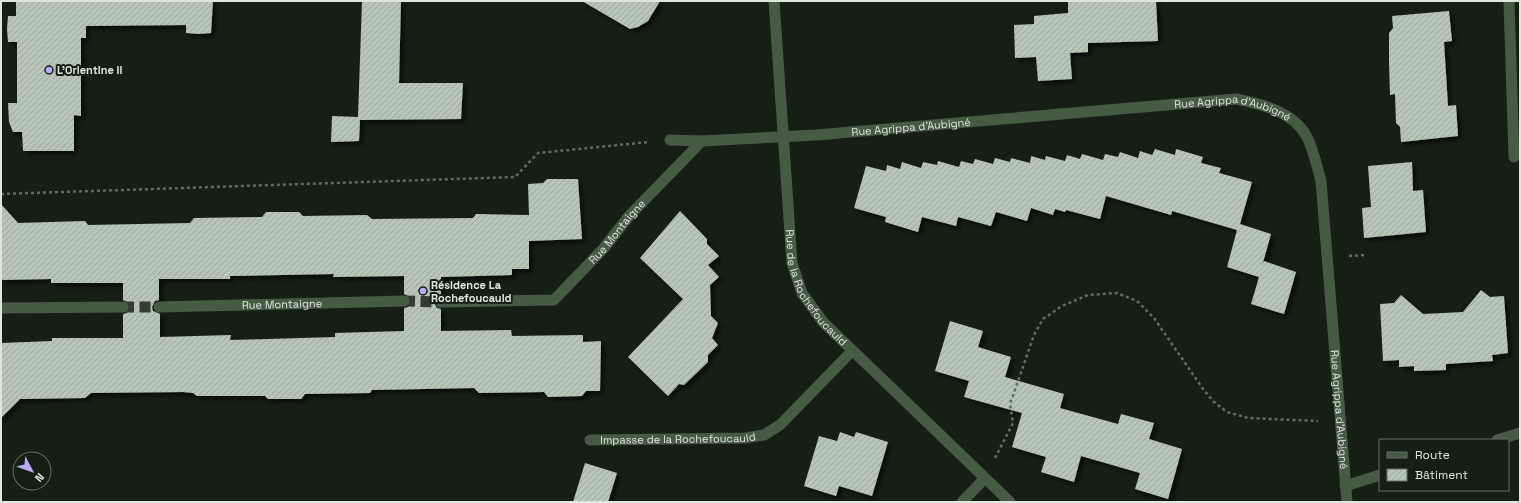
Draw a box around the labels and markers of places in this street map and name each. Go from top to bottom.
place label: L'Orientine II [57,63,123,77]
marker: L'Orientine II [44,65,54,75]
place label: Résidence La Rochefoucauld [431,278,512,305]
marker: Résidence La Rochefoucauld [418,286,428,296]

